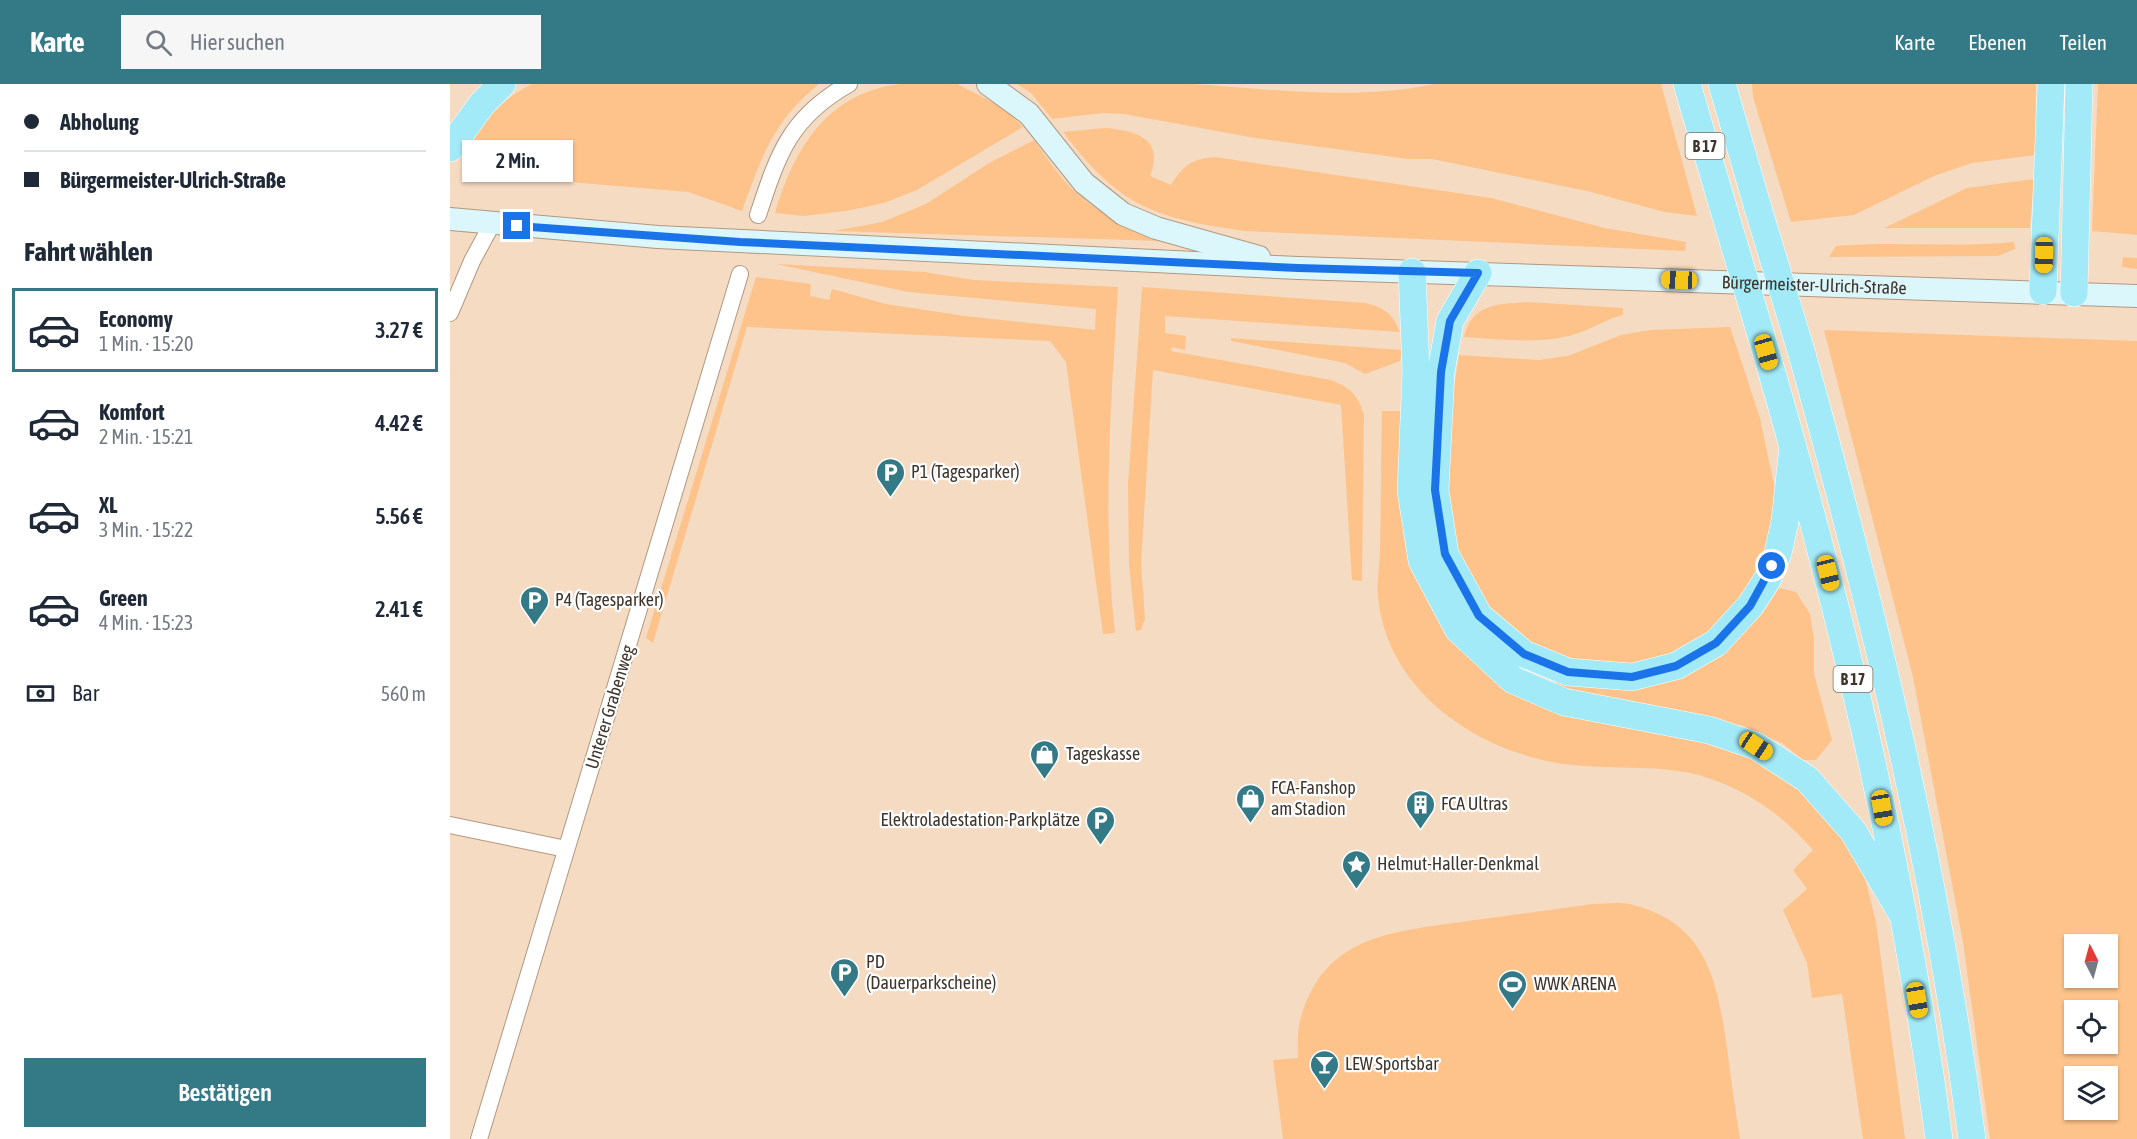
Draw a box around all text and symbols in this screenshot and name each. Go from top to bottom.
search box [121,15,541,69]
text: Karte [30,26,85,58]
icon: search [142,26,175,59]
text: Hier suchen [190,29,285,55]
text: Karte [1894,30,1935,54]
text: Ebenen [1968,30,2027,54]
text: Teilen [2060,30,2107,54]
text: Abholung [60,109,139,135]
road number: B 17 [1686,133,1724,159]
callout: 2 Min. [461,139,572,181]
text: 2 Min. [496,149,539,172]
text: Bürgermeister-Ulrich-Straße [60,167,286,193]
route end [503,212,530,239]
text: Fahrt wählen [24,236,153,267]
car [2035,237,2053,273]
car [1661,270,1697,290]
street label: Bürgermeister-Ulrich-Straße [1721,271,1907,298]
icon: car [27,303,81,357]
text: Economy [99,306,173,332]
text: 3.27 € [375,317,423,343]
text: 1 Min. · 15:20 [99,332,193,355]
car [1752,332,1780,372]
icon: car [27,396,81,450]
text: Komfort [99,399,165,425]
text: 4.42 € [375,410,423,436]
text: 2 Min. · 15:21 [99,425,193,448]
parking icon: P1 (Tagesparker) [874,456,906,498]
place label: P1 (Tagesparker) [911,461,1020,482]
icon: car [27,489,81,543]
text: XL [99,492,117,518]
text: 5.56 € [375,503,423,529]
text: 3 Min. · 15:22 [99,518,193,541]
route start [1758,552,1785,579]
car [1815,553,1841,593]
icon: car [27,582,81,636]
parking icon: P4 (Tagesparker) [518,584,550,626]
text: Green [99,585,148,611]
place label: P4 (Tagesparker) [555,589,664,610]
text: 2.41 € [375,596,423,622]
text: 4 Min. · 15:23 [99,611,193,634]
street label: Unterer Grabenweg [581,642,638,771]
road number: B 17 [1834,666,1872,692]
icon: cash [24,677,57,710]
text: Bar [72,680,99,706]
text: 560 m [381,682,426,705]
car [1736,729,1776,763]
shop icon: Tageskasse [1029,738,1061,780]
place label: Tageskasse [1066,743,1140,764]
place label: FCA-Fanshop am Stadion [1271,777,1356,819]
shop icon: FCA-Fanshop am Stadion [1234,782,1266,824]
building icon: FCA Ultras [1404,788,1436,830]
car [1870,789,1894,827]
place label: FCA Ultras [1441,793,1508,814]
parking icon: Elektroladestation-Parkplätze [1085,804,1117,846]
place label: Elektroladestation-Parkplätze [881,809,1080,830]
place icon: Helmut-Haller-Denkmal [1340,848,1372,890]
place label: Helmut-Haller-Denkmal [1377,853,1539,874]
north arrow [2064,934,2118,988]
map controls [2064,934,2118,1120]
place label: PD (Dauerparkscheine) [866,951,996,993]
parking icon: PD (Dauerparkscheine) [829,956,861,998]
sports icon: WWK ARENA [1497,968,1529,1010]
place label: WWK ARENA [1534,973,1616,994]
car [1905,981,1929,1019]
button: locate [2064,1000,2118,1054]
bar icon: LEW Sportsbar [1308,1048,1340,1090]
place label: LEW Sportsbar [1345,1053,1439,1074]
button: Bestätigen [24,1058,426,1127]
button: layers [2064,1066,2118,1120]

